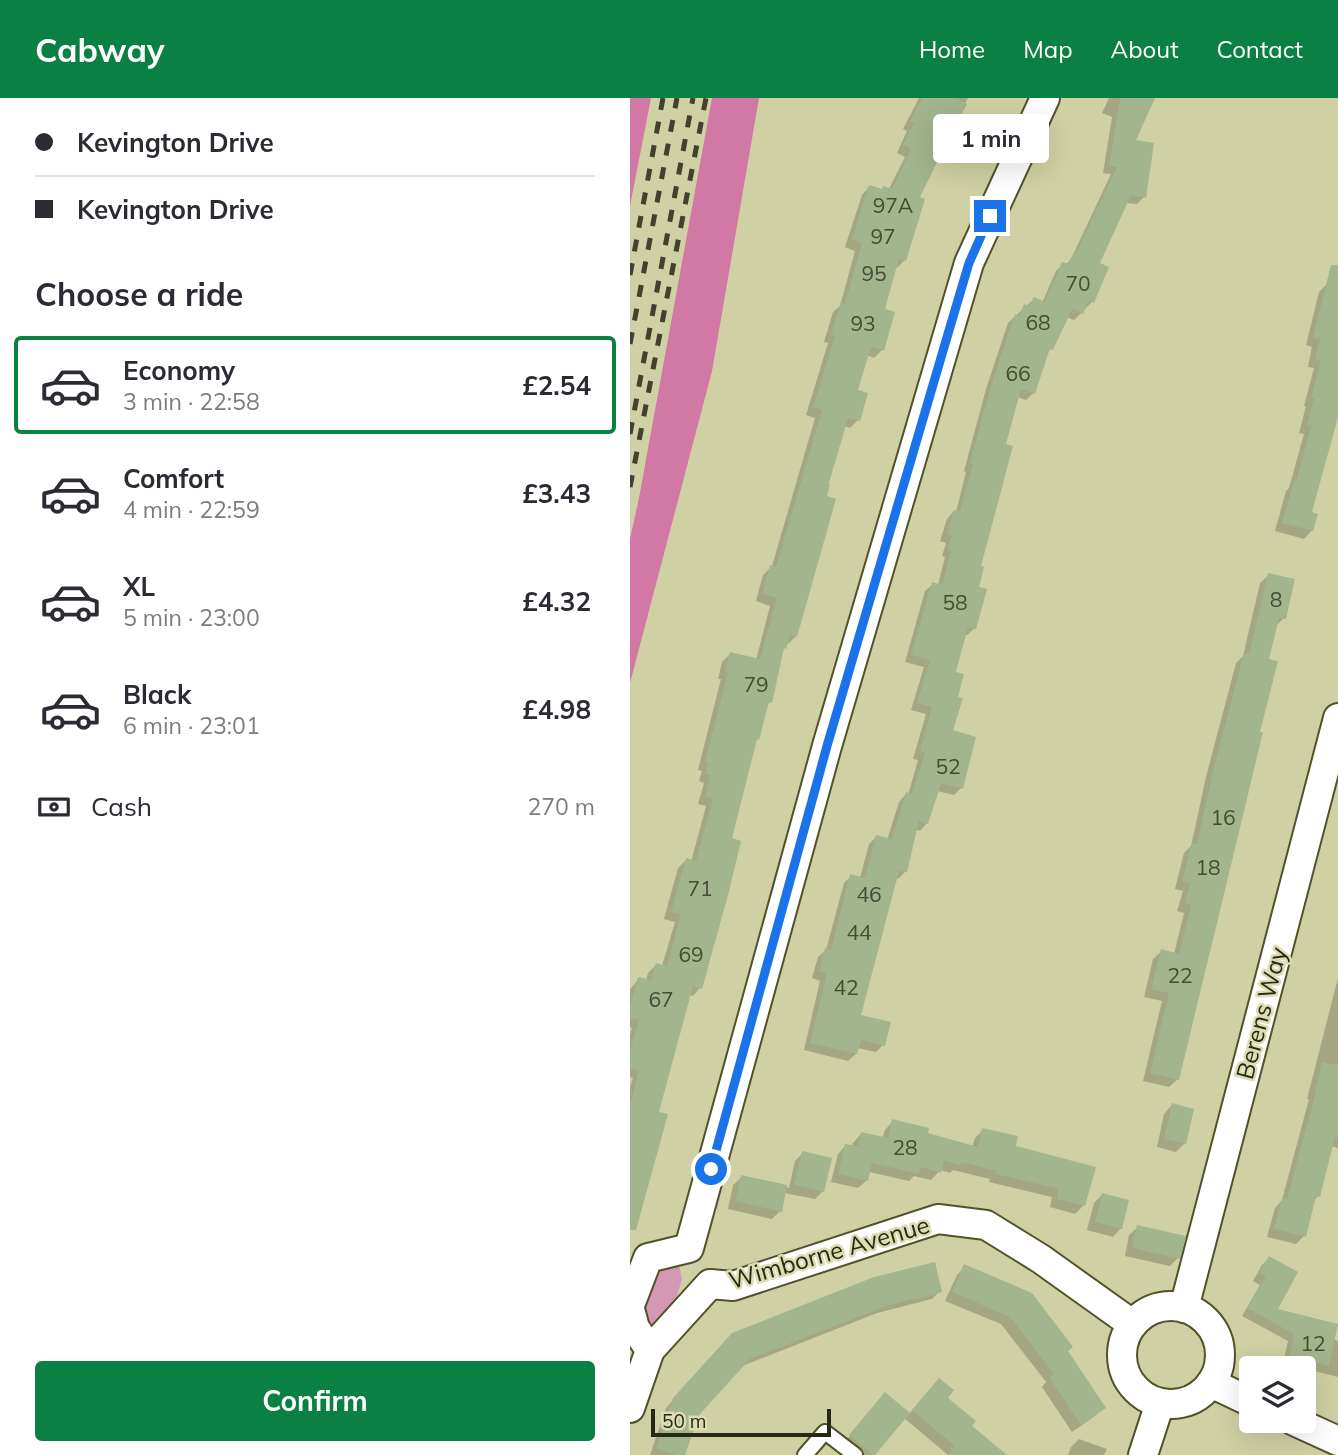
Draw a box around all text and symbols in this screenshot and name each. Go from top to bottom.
text: Cabway [35,29,165,70]
text: Home [919,34,985,64]
text: Map [1023,34,1073,64]
text: About [1111,34,1179,64]
text: Contact [1217,34,1303,64]
callout: 1 min [932,115,1048,164]
text: 1 min [961,124,1021,153]
text: Kevington Drive [77,126,274,159]
house number: 97A [873,192,914,218]
text: Kevington Drive [77,193,274,226]
route end [974,200,1006,232]
house number: 97 [870,223,896,249]
house number: 95 [861,260,887,286]
house number: 70 [1065,270,1091,296]
text: Choose a ride [35,274,243,314]
house number: 68 [1025,309,1051,335]
house number: 93 [850,310,876,336]
icon: car [39,354,102,417]
text: Economy [123,354,235,387]
house number: 66 [1005,360,1031,386]
text: £2.54 [522,369,591,402]
text: 3 min · 22:58 [123,387,260,416]
icon: car [39,462,102,525]
text: Comfort [123,462,224,495]
text: £3.43 [522,477,591,510]
text: 4 min · 22:59 [123,495,260,524]
icon: car [39,570,102,633]
text: XL [123,570,155,603]
text: £4.32 [522,585,591,618]
house number: 8 [1270,586,1282,612]
house number: 58 [942,589,968,615]
text: 5 min · 23:00 [123,603,260,632]
house number: 79 [743,671,769,697]
icon: car [39,678,102,741]
text: Black [123,678,191,711]
text: £4.98 [522,693,591,726]
text: 6 min · 23:01 [123,711,260,740]
house number: 52 [935,753,961,779]
icon: cash [35,788,73,826]
text: Cash [91,790,152,823]
text: 270 m [527,792,595,821]
house number: 16 [1210,804,1236,830]
house number: 18 [1195,854,1221,880]
house number: 71 [687,875,713,901]
house number: 46 [856,881,882,907]
house number: 44 [846,919,872,945]
house number: 69 [678,941,704,967]
street label: Berens Way [1229,943,1293,1082]
house number: 22 [1167,962,1193,988]
house number: 42 [833,974,859,1000]
house number: 67 [648,986,674,1012]
house number: 28 [892,1134,918,1160]
route start [695,1153,727,1185]
street label: Wimborne Avenue [725,1209,933,1295]
house number: 12 [1300,1330,1326,1356]
map controls [1239,1356,1316,1433]
button: layers [1239,1356,1316,1433]
button: Confirm [35,1361,595,1441]
scale bar [651,1406,831,1438]
text: 50 m [662,1409,706,1433]

